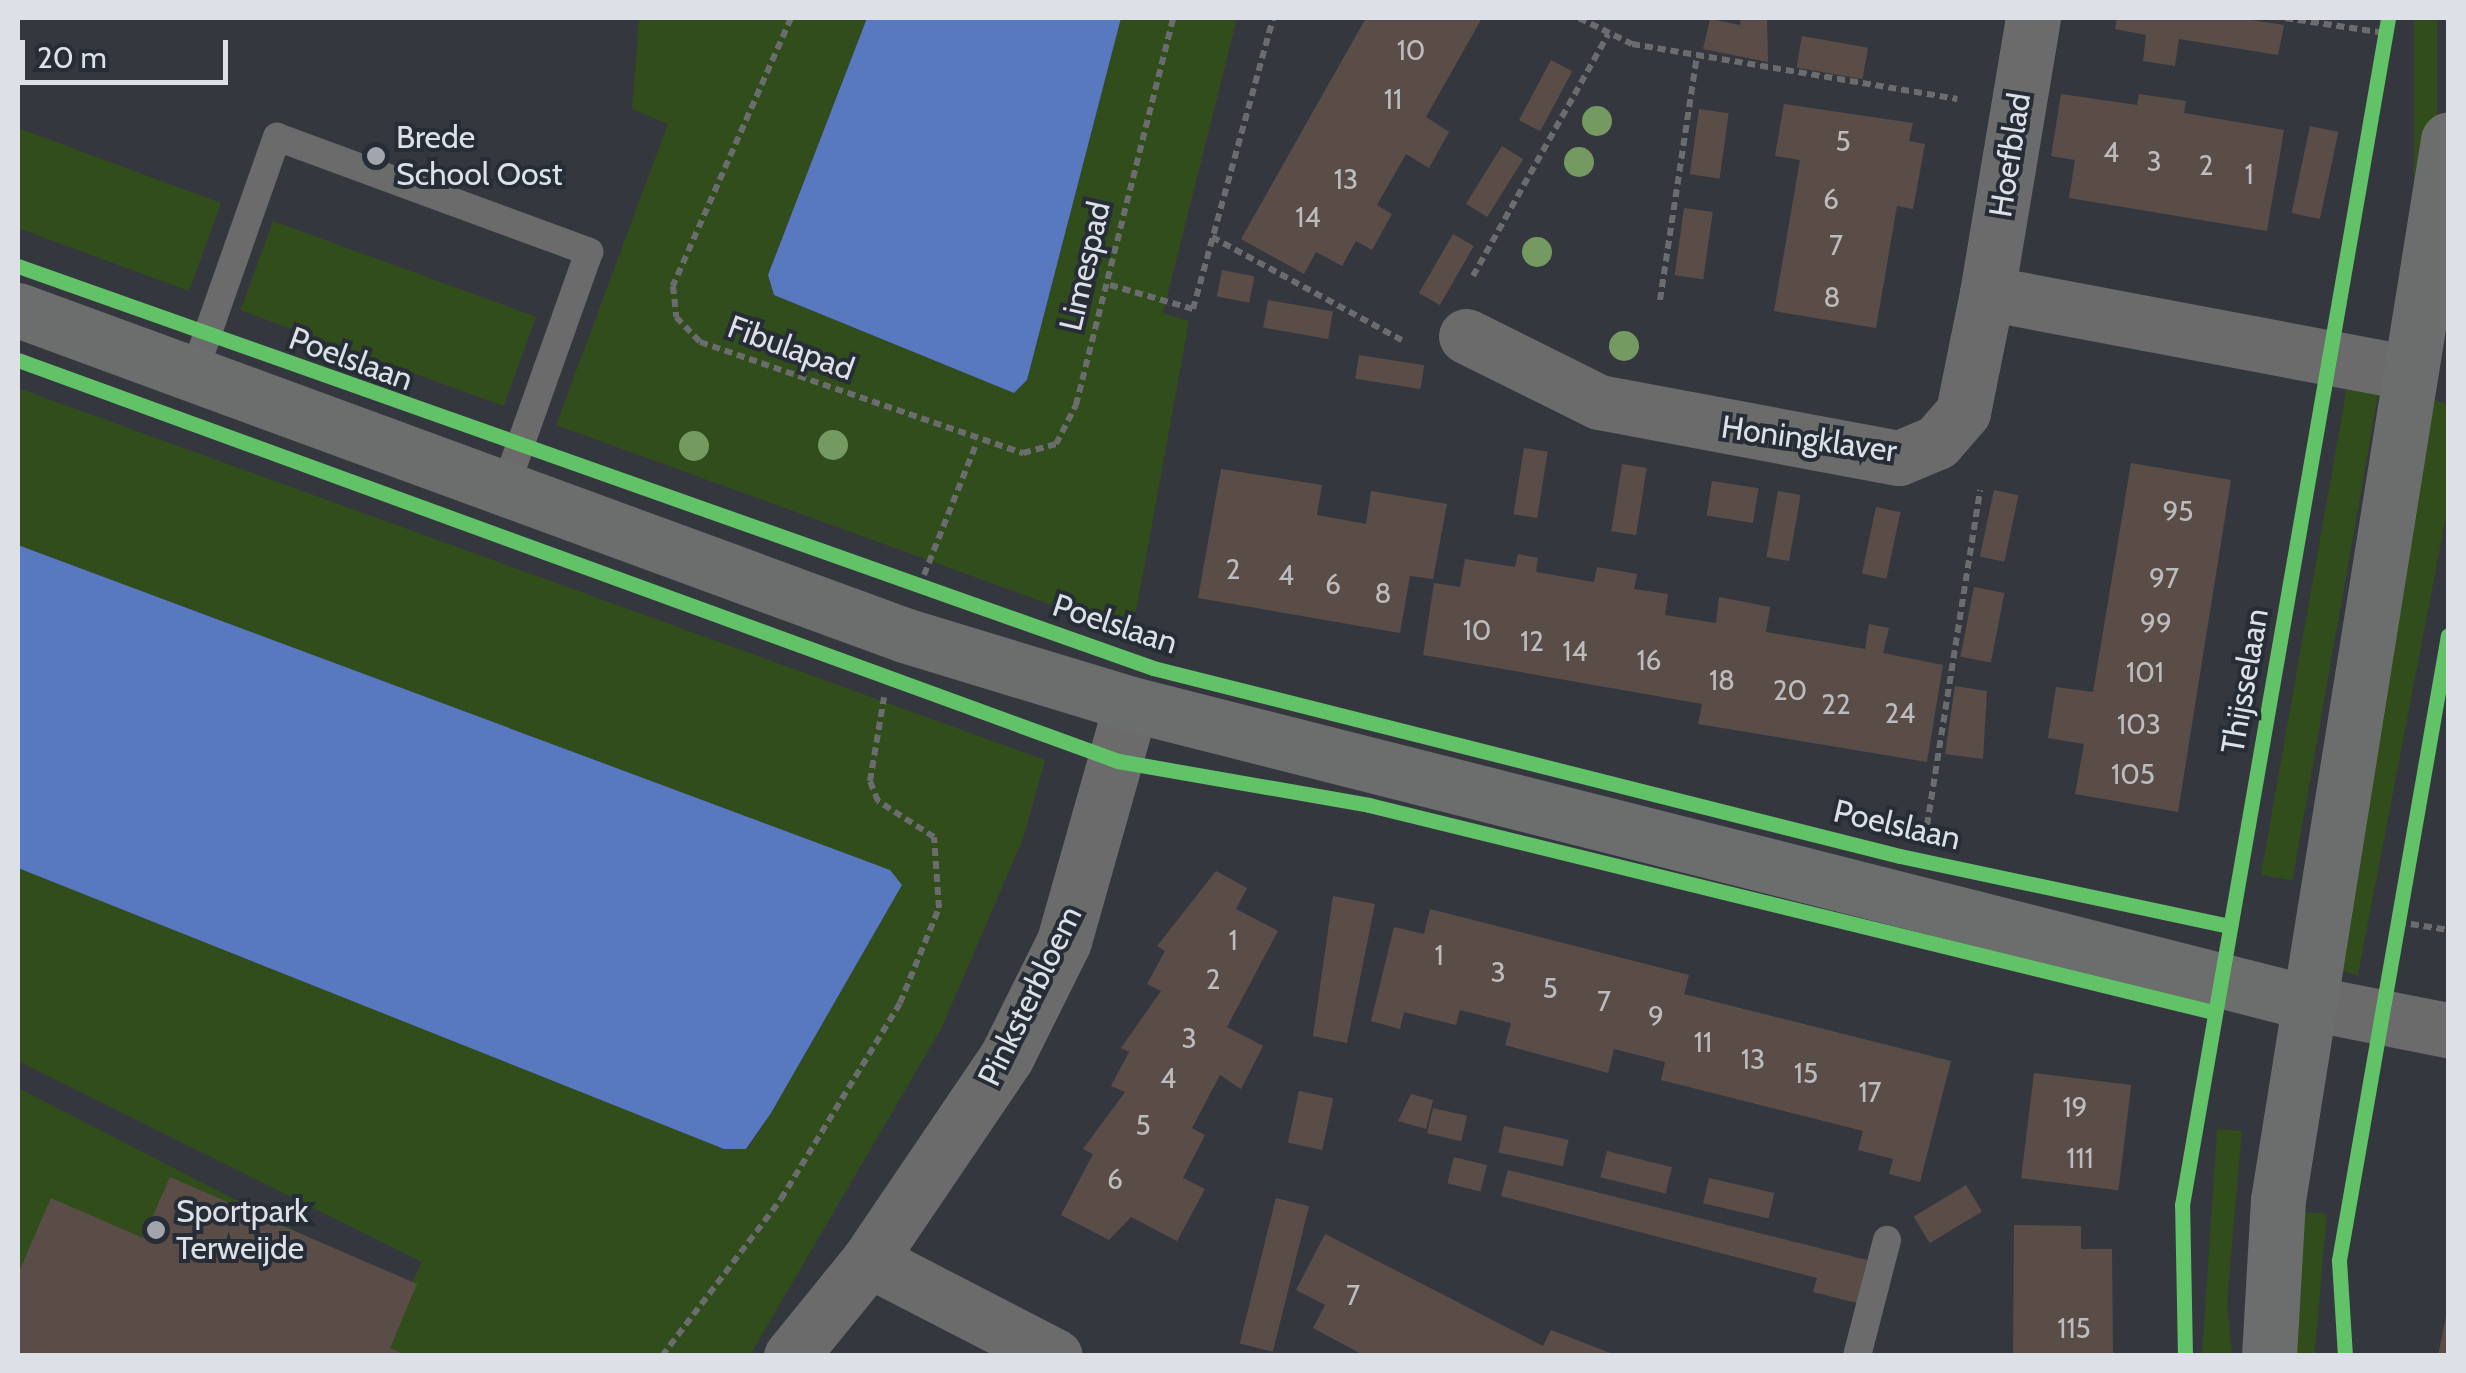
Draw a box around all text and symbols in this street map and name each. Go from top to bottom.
scale bar [25,20,232,82]
house number: 10 [1397,33,1425,67]
text: 20 m [37,39,107,76]
house number: 11 [1384,82,1402,116]
street label: Hoefblad [1981,90,2039,220]
place label: Brede School Oost [396,119,563,194]
house number: 5 [1835,124,1851,158]
house number: 4 [2103,135,2119,169]
house number: 3 [2146,144,2162,178]
marker: Brede School Oost [365,145,387,167]
house number: 2 [2199,148,2213,182]
house number: 1 [2244,157,2254,191]
house number: 13 [1334,162,1358,196]
house number: 6 [1823,182,1839,216]
street label: Limespad [1052,198,1118,334]
house number: 14 [1295,200,1321,234]
house number: 7 [1829,228,1843,262]
house number: 8 [1824,280,1840,314]
street label: Fibulapad [723,307,859,389]
street label: Poelslaan [284,319,418,399]
street label: Honingklaver [1719,408,1899,470]
house number: 95 [2162,494,2194,528]
house number: 2 [1226,552,1240,586]
house number: 4 [1278,558,1294,592]
house number: 97 [2149,561,2179,595]
house number: 6 [1325,567,1341,601]
house number: 8 [1375,576,1391,610]
street label: Poelslaan [1048,586,1182,662]
street label: Thijsselaan [2213,605,2277,757]
house number: 99 [2140,606,2172,640]
house number: 10 [1463,613,1491,647]
house number: 12 [1520,624,1544,658]
house number: 14 [1562,634,1588,668]
house number: 16 [1636,643,1662,677]
house number: 101 [2126,655,2164,689]
house number: 18 [1709,663,1735,697]
house number: 20 [1773,673,1807,707]
house number: 22 [1821,687,1851,721]
house number: 24 [1885,696,1915,730]
house number: 103 [2117,707,2161,741]
house number: 105 [2111,757,2155,791]
street label: Poelslaan [1830,792,1964,858]
street label: Pinksterbloem [970,900,1090,1092]
house number: 1 [1228,923,1238,957]
house number: 1 [1434,938,1444,972]
house number: 3 [1490,955,1506,989]
house number: 2 [1206,962,1220,996]
house number: 5 [1542,971,1558,1005]
house number: 7 [1597,984,1611,1018]
house number: 9 [1648,999,1664,1033]
house number: 3 [1181,1021,1197,1055]
house number: 11 [1694,1025,1712,1059]
house number: 13 [1741,1042,1765,1076]
house number: 15 [1794,1056,1818,1090]
house number: 4 [1160,1061,1176,1095]
house number: 17 [1858,1075,1882,1109]
house number: 19 [2062,1090,2088,1124]
house number: 5 [1135,1108,1151,1142]
house number: 111 [2066,1141,2094,1175]
house number: 6 [1107,1162,1123,1196]
place label: Sportpark Terweijde [176,1193,308,1268]
marker: Sportpark Terweijde [145,1219,167,1241]
house number: 7 [1346,1278,1360,1312]
house number: 115 [2057,1311,2091,1345]

